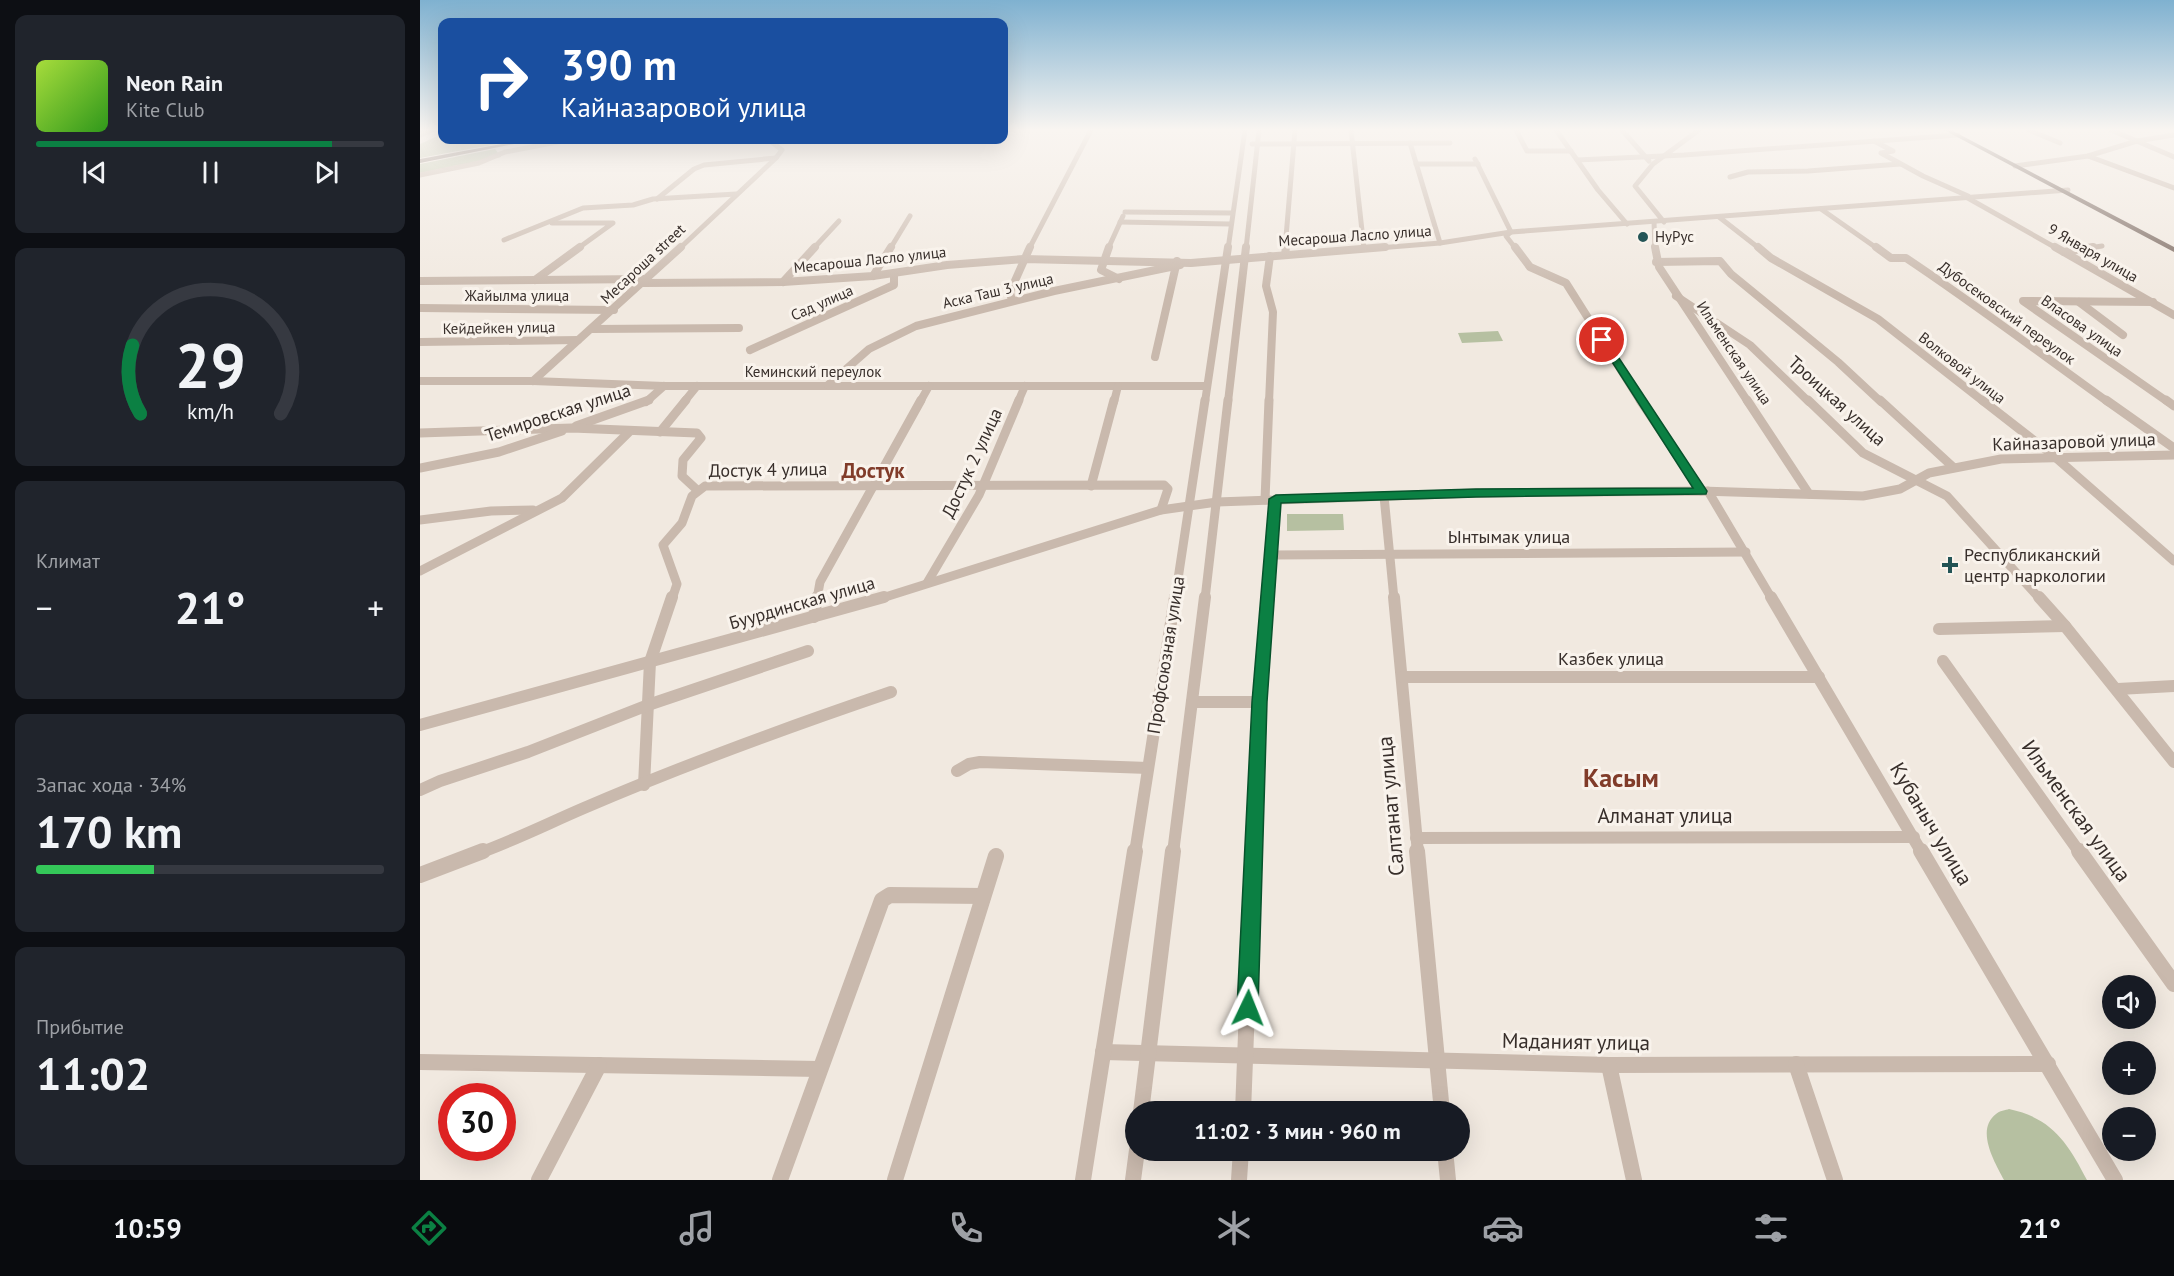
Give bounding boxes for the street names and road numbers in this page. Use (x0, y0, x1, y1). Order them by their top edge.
street label: 9 Января улица (2045, 219, 2142, 286)
street label: Месароша street (596, 220, 689, 308)
street label: Месароша Ласло улица (1278, 221, 1432, 250)
street label: Месароша Ласло улица (793, 242, 947, 277)
street label: Дубосековский переулок (1935, 257, 2080, 369)
street label: Аска Таш 3 улица (941, 269, 1055, 312)
street label: Сад улица (788, 280, 856, 325)
street label: Жайылма улица (464, 286, 569, 305)
street label: Власова улица (2038, 290, 2127, 361)
street label: Ильменская улица (1693, 297, 1776, 408)
street label: Кейдейкен улица (442, 317, 556, 338)
street label: Волковой улица (1915, 328, 2010, 407)
street label: Троицкая улица (1784, 351, 1891, 451)
street label: Кеминский переулок (745, 362, 882, 381)
street label: Темировская улица (482, 378, 633, 447)
street label: Достук 2 улица (936, 404, 1007, 521)
street label: Кайназаровой улица (1992, 427, 2156, 456)
street label: Достук 4 улица (709, 457, 827, 482)
street label: Ынтымак улица (1448, 525, 1570, 548)
street label: Буурдинская улица (726, 571, 877, 634)
street label: Профсоюзная улица (1142, 574, 1189, 736)
street label: Казбек улица (1558, 647, 1664, 670)
street label: Ильменская улица (2016, 734, 2137, 887)
street label: Салтанат улица (1371, 735, 1410, 877)
street label: Кубаныч улица (1884, 757, 1979, 890)
street label: Алманат улица (1597, 802, 1733, 829)
street label: Маданият улица (1502, 1027, 1650, 1056)

